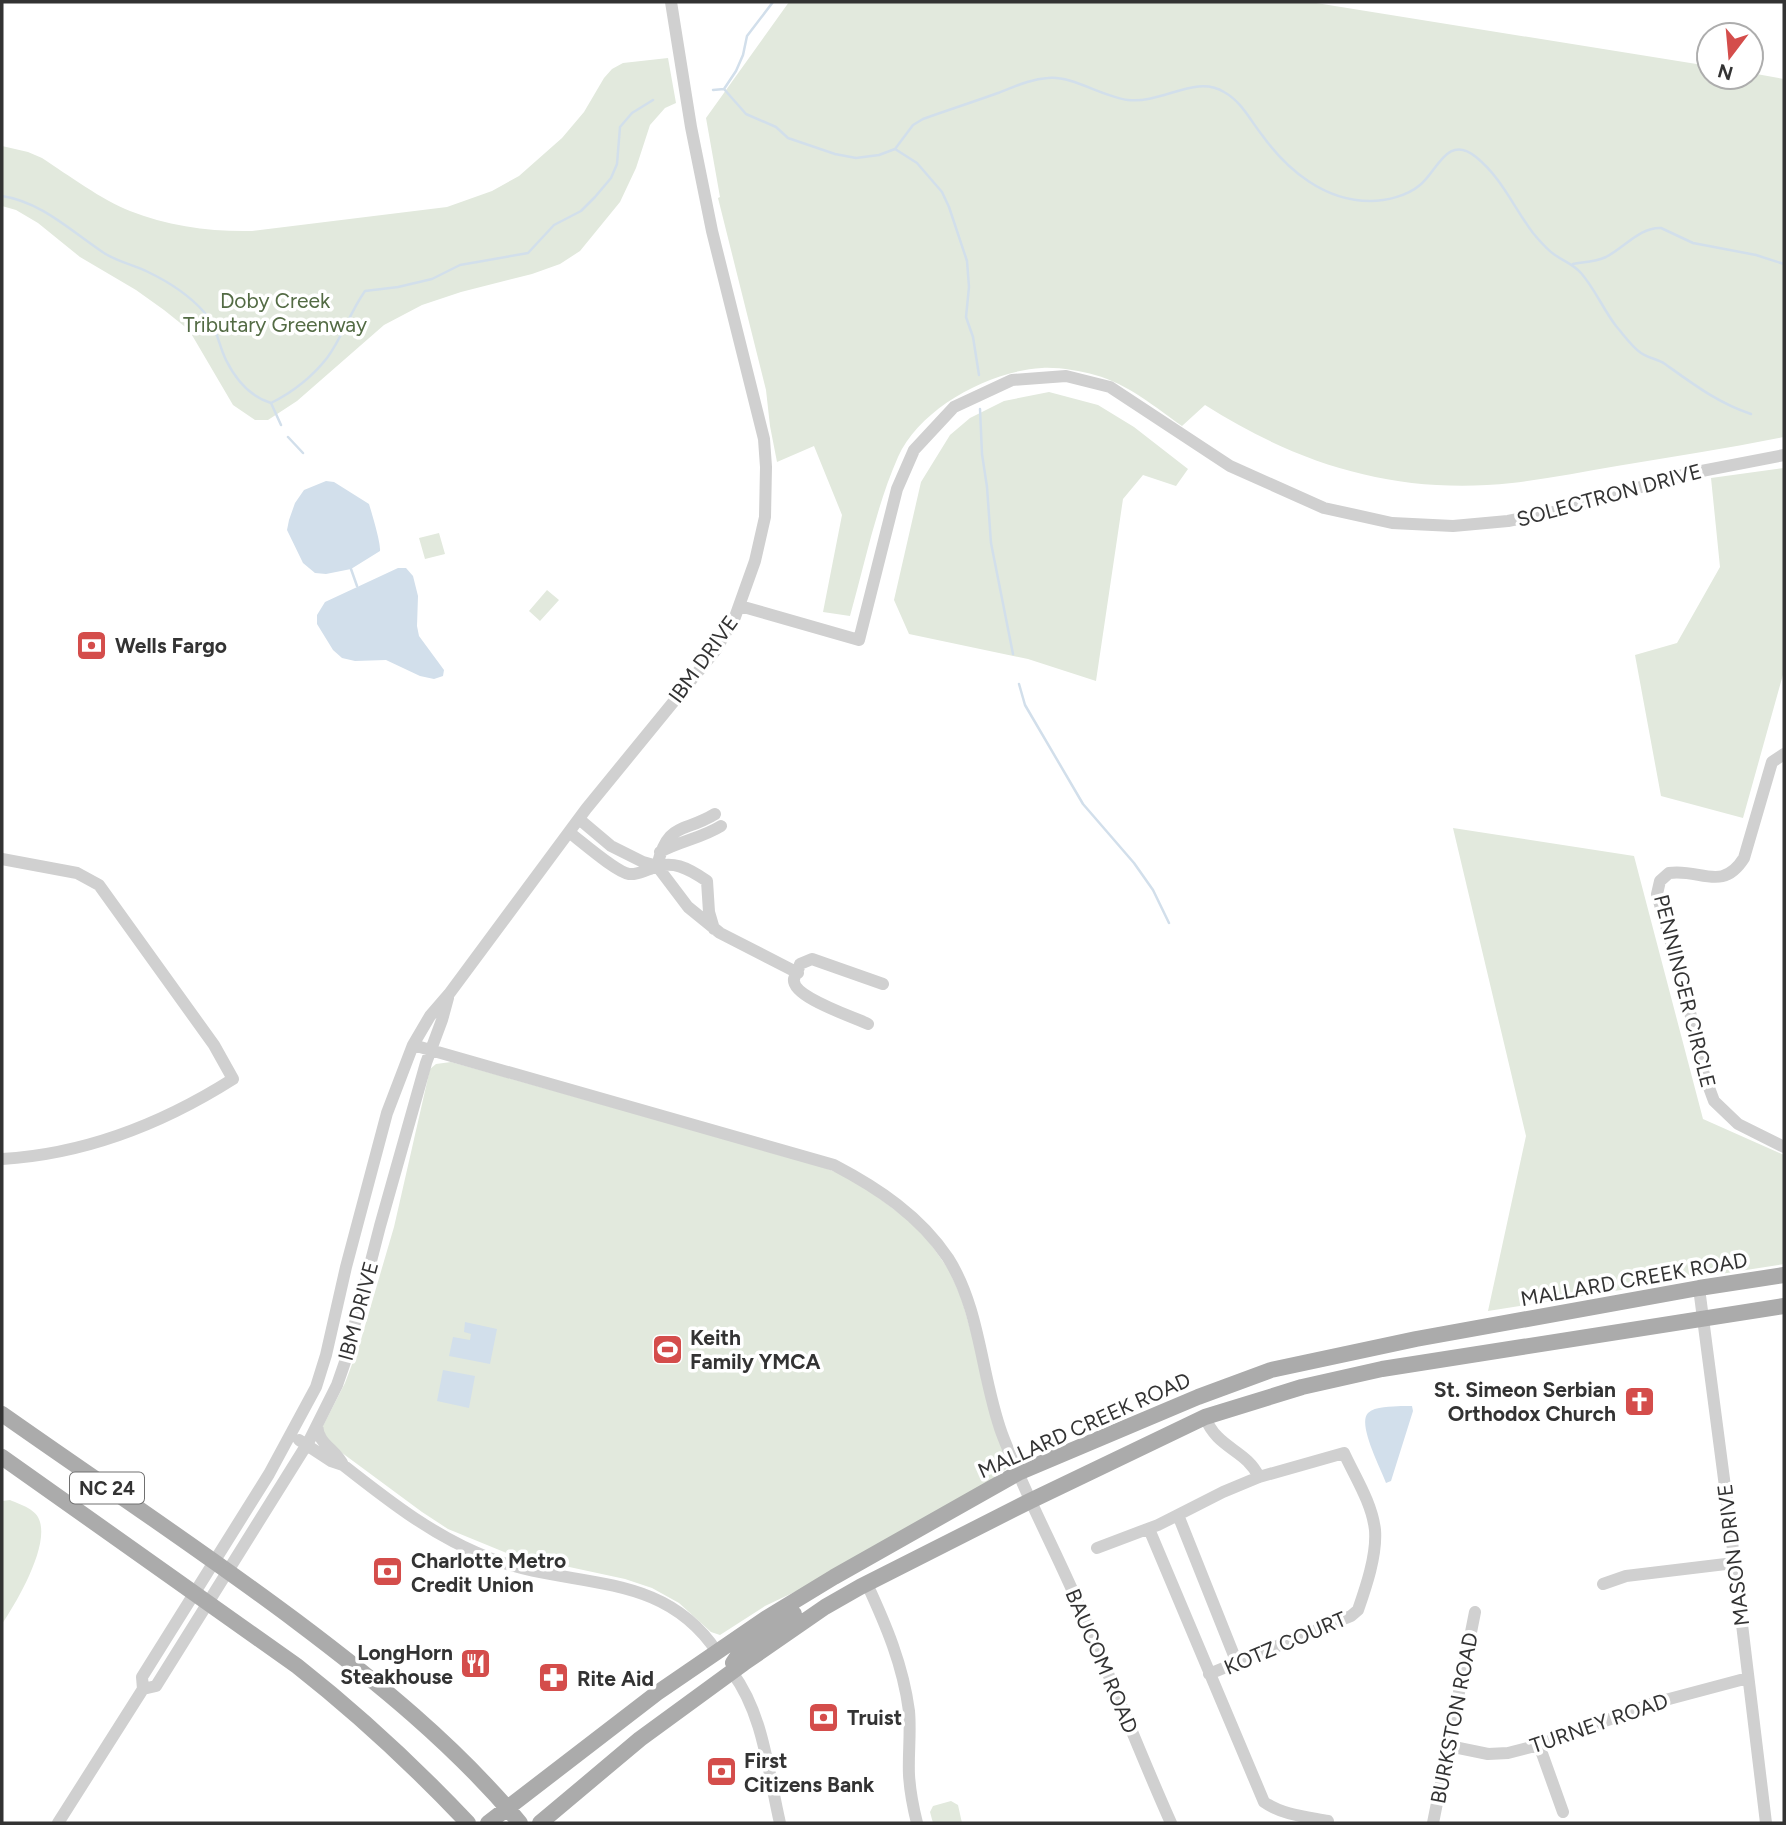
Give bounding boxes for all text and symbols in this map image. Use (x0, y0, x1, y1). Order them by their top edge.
north arrow (1695, 21, 1765, 91)
text: N (1715, 59, 1736, 85)
park label: Doby Creek Tributary Greenway (183, 288, 367, 337)
street label: SOLECTRON DRIVE (1514, 458, 1704, 532)
street label: IBM DRIVE (663, 610, 743, 708)
bank icon: Wells Fargo (75, 628, 109, 662)
place label: Wells Fargo (115, 633, 227, 658)
street label: PENNINGER CIRCLE (1649, 892, 1721, 1090)
street label: MALLARD CREEK ROAD (1519, 1247, 1749, 1311)
street label: IBM DRIVE (333, 1259, 383, 1363)
place label: Keith Family YMCA (690, 1325, 821, 1374)
sports icon: Keith Family YMCA (650, 1332, 684, 1366)
street label: MALLARD CREEK ROAD (974, 1367, 1194, 1483)
place label: St. Simeon Serbian Orthodox Church (1434, 1377, 1616, 1426)
church icon: St. Simeon Serbian Orthodox Church (1622, 1384, 1656, 1418)
road number: NC 24 (70, 1472, 144, 1504)
street label: MASON DRIVE (1712, 1483, 1754, 1627)
place label: Charlotte Metro Credit Union (411, 1548, 566, 1597)
bank icon: Charlotte Metro Credit Union (371, 1555, 405, 1589)
street label: BAUCOM ROAD (1060, 1585, 1144, 1737)
street label: KOTZ COURT (1220, 1606, 1350, 1680)
street label: BURKSTON ROAD (1425, 1630, 1483, 1806)
place label: LongHorn Steakhouse (340, 1640, 453, 1689)
restaurant icon: LongHorn Steakhouse (459, 1647, 493, 1681)
pharmacy icon: Rite Aid (537, 1661, 571, 1695)
place label: Rite Aid (577, 1666, 654, 1691)
street label: TURNEY ROAD (1527, 1688, 1671, 1758)
bank icon: Truist (807, 1700, 841, 1734)
place label: Truist (847, 1705, 902, 1730)
place label: First Citizens Bank (744, 1748, 875, 1797)
bank icon: First Citizens Bank (704, 1755, 738, 1789)

